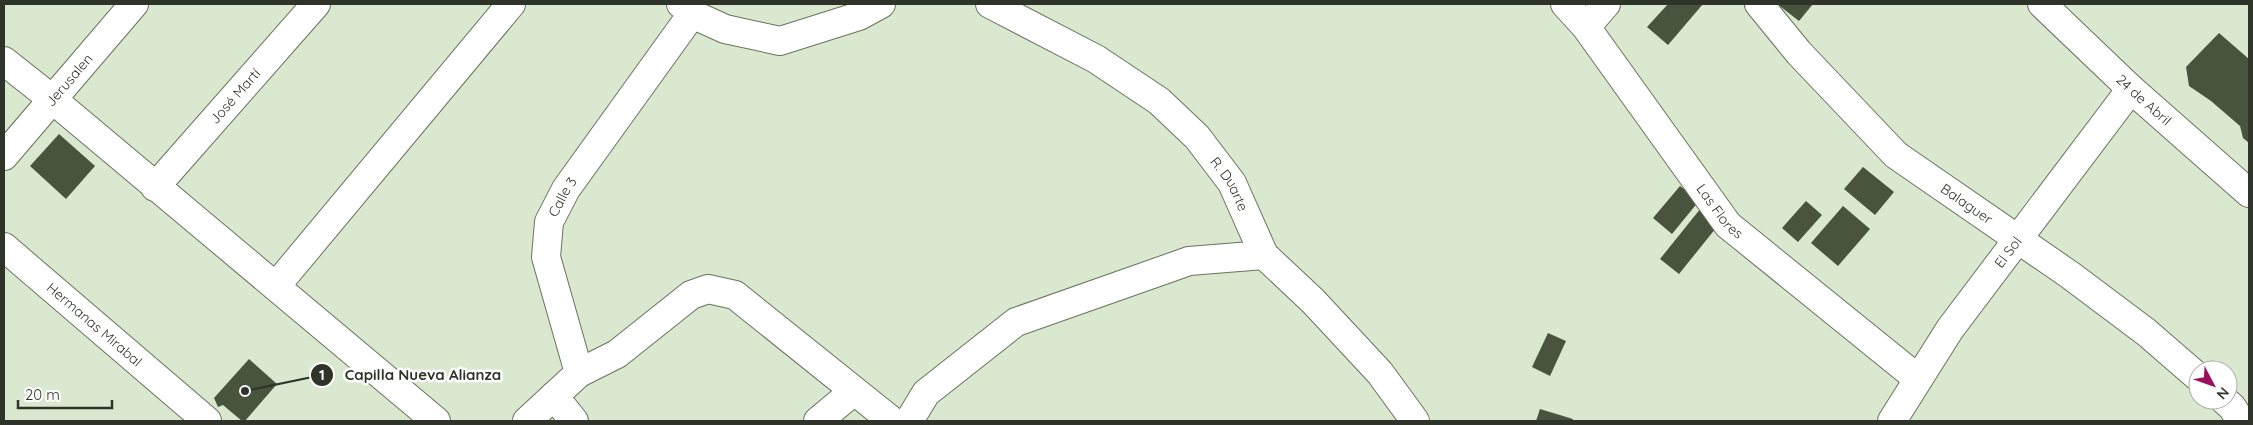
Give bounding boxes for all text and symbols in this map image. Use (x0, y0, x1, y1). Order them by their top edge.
street label: Jerusalen (41, 50, 96, 110)
street label: José Martí (206, 65, 264, 128)
street label: 24 de Abril (2112, 71, 2175, 129)
street label: R. Duarte (1206, 153, 1252, 214)
street label: Calle 3 (544, 173, 581, 220)
street label: Las Flores (1692, 180, 1747, 243)
street label: Balaguer (1937, 180, 1997, 228)
street label: El Sol (1990, 233, 2026, 271)
street label: Hermanas Mirabal (43, 279, 146, 370)
callout: Capilla Nueva Alianza (310, 360, 511, 390)
north arrow (2188, 360, 2238, 410)
text: 1 (319, 365, 325, 384)
text: Capilla Nueva Alianza (345, 365, 501, 384)
scale bar (18, 378, 111, 410)
text: N (2213, 384, 2233, 403)
text: 20 m (25, 385, 60, 404)

